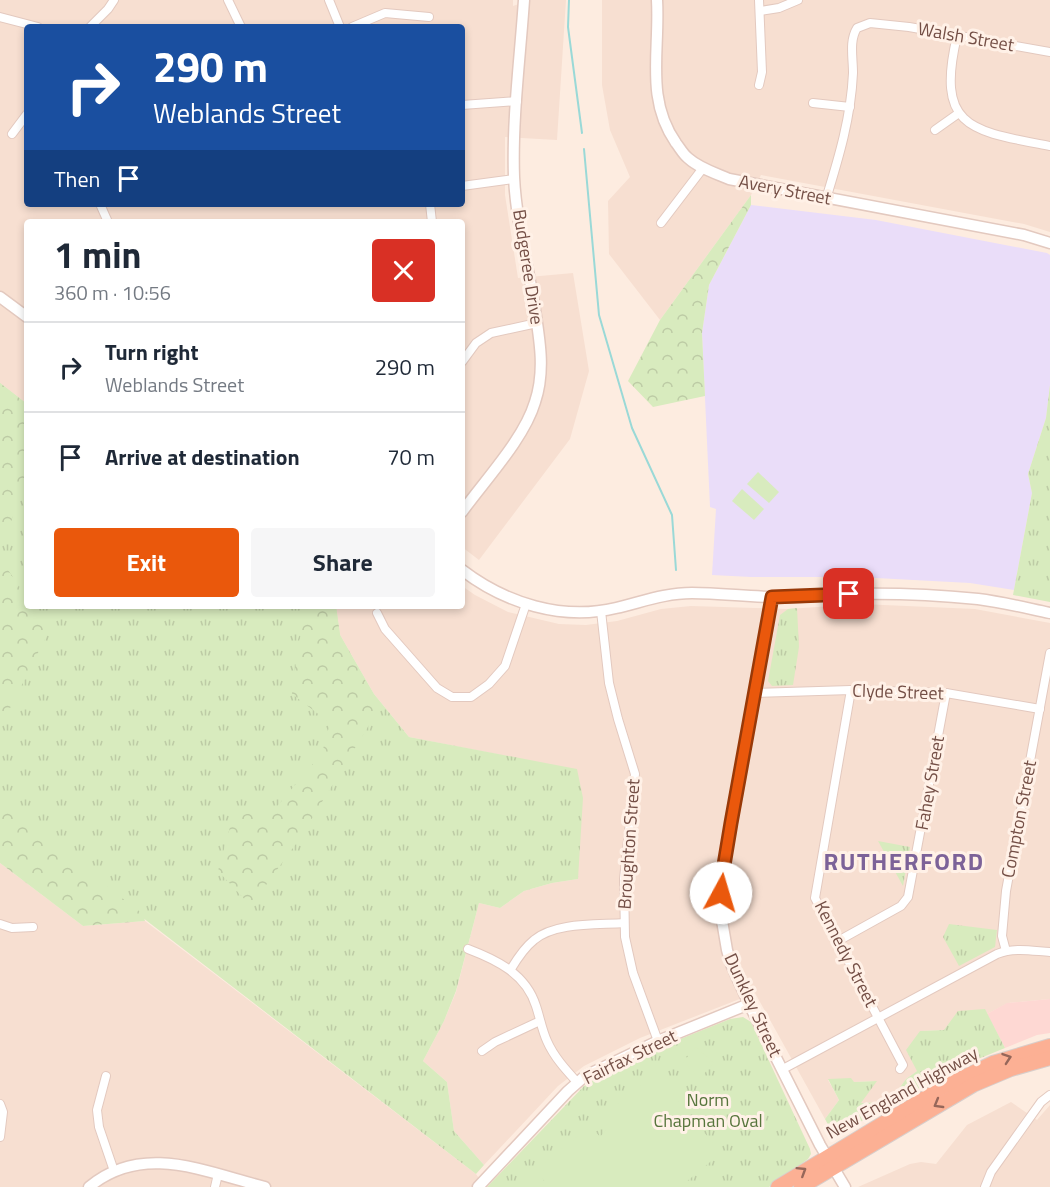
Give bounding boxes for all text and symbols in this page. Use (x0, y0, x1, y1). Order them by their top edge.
street label: Walsh Street (916, 15, 1017, 58)
text: 290 m (153, 34, 268, 98)
icon: right (54, 48, 132, 126)
text: Weblands Street (153, 92, 341, 133)
text: Then (54, 162, 100, 196)
icon: arrive (112, 162, 145, 195)
street label: Avery Street (737, 167, 834, 212)
street label: Budgeree Drive (506, 207, 551, 326)
text: 1 min (54, 227, 141, 282)
button: close (372, 239, 435, 302)
text: 360 m · 10:56 (54, 277, 171, 308)
text: Turn right (105, 335, 199, 369)
text: 290 m (375, 350, 435, 384)
icon: right (54, 351, 87, 384)
text: Weblands Street (105, 369, 244, 400)
text: Arrive at destination (105, 440, 300, 474)
text: 70 m (387, 440, 435, 474)
icon: arrive (54, 441, 87, 474)
button: Exit (54, 528, 239, 597)
button: Share (251, 528, 435, 597)
pin (823, 568, 874, 619)
icon: arrive (832, 577, 865, 610)
street label: Clyde Street (852, 676, 945, 707)
street label: Fahey Street (908, 733, 951, 832)
street label: Compton Street (994, 757, 1043, 880)
street label: Broughton Street (610, 777, 647, 910)
district label: RUTHERFORD (823, 843, 985, 879)
position arrow (689, 861, 753, 925)
street label: Kennedy Street (808, 896, 885, 1012)
street label: Dunkley Street (718, 949, 790, 1062)
street label: Fairfax Street (578, 1022, 682, 1091)
street label: New England Highway (821, 1039, 983, 1146)
one-way arrow (1002, 1053, 1012, 1065)
park label: Norm Chapman Oval (653, 1086, 763, 1134)
one-way arrow (934, 1097, 944, 1109)
one-way arrow (796, 1166, 806, 1178)

